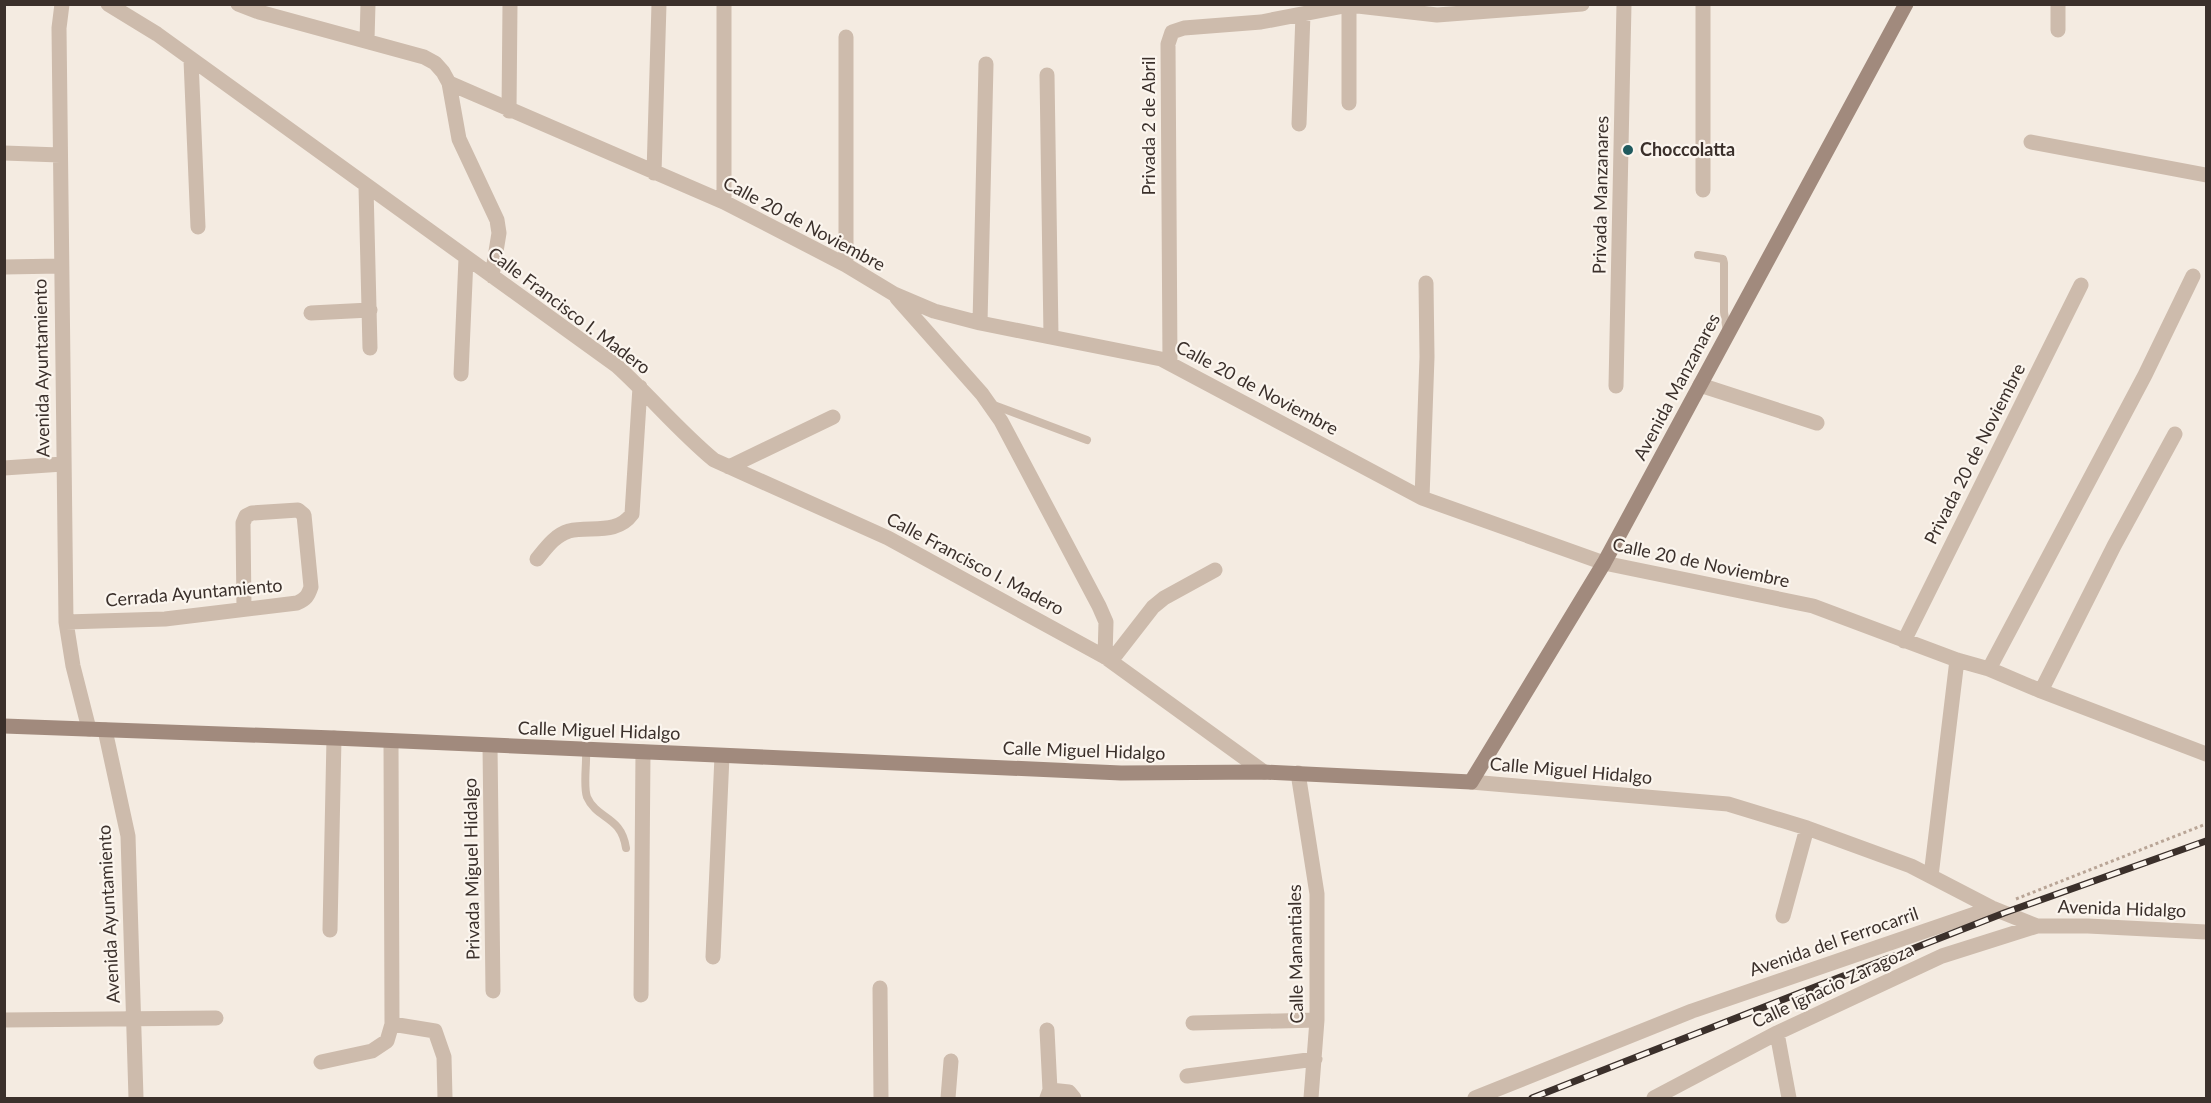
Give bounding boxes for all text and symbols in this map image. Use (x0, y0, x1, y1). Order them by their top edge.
street label: Privada 2 de Abril (1137, 56, 1159, 196)
street label: Privada Manzanares (1588, 116, 1612, 274)
place label: Choccolatta (1640, 138, 1735, 160)
marker: Choccolatta (1621, 143, 1635, 157)
street label: Calle 20 de Noviembre (720, 171, 889, 275)
street label: Calle Francisco I. Madero (484, 242, 655, 378)
street label: Avenida Ayuntamiento (28, 279, 54, 458)
street label: Avenida Manzanares (1628, 309, 1724, 464)
street label: Calle 20 de Noviembre (1173, 335, 1342, 439)
street label: Privada 20 de Noviembre (1919, 359, 2029, 548)
street label: Calle Francisco I. Madero (883, 507, 1068, 619)
street label: Calle 20 de Noviembre (1611, 533, 1792, 592)
street label: Cerrada Ayuntamiento (105, 573, 283, 611)
street label: Calle Miguel Hidalgo (517, 716, 681, 744)
street label: Calle Miguel Hidalgo (1002, 736, 1166, 764)
street label: Calle Miguel Hidalgo (1489, 752, 1653, 788)
street label: Privada Miguel Hidalgo (458, 778, 484, 960)
street label: Avenida Ayuntamiento (92, 824, 124, 1004)
street label: Calle Manantiales (1283, 884, 1307, 1024)
street label: Avenida Hidalgo (2057, 895, 2187, 921)
street label: Avenida del Ferrocarril (1746, 902, 1921, 980)
street label: Calle Ignacio Zaragoza (1748, 938, 1917, 1032)

